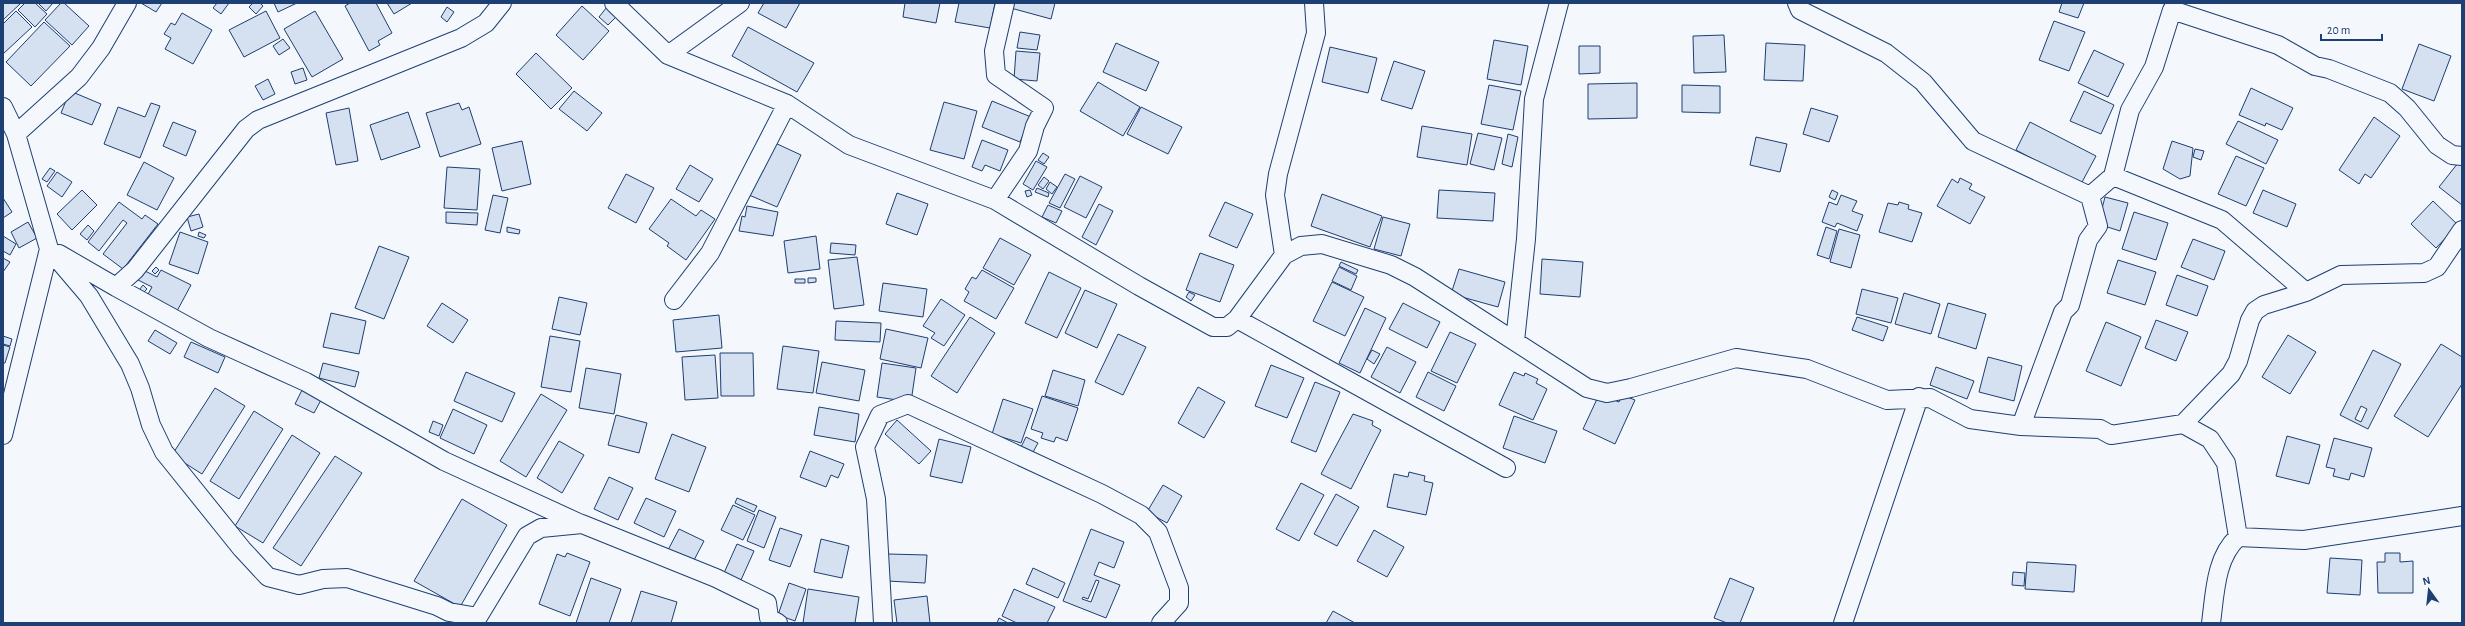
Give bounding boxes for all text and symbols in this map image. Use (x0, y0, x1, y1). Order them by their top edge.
scale bar (2321, 16, 2382, 42)
text: 20 m (2327, 24, 2350, 36)
north arrow (2409, 570, 2449, 610)
text: N (2421, 575, 2432, 587)

